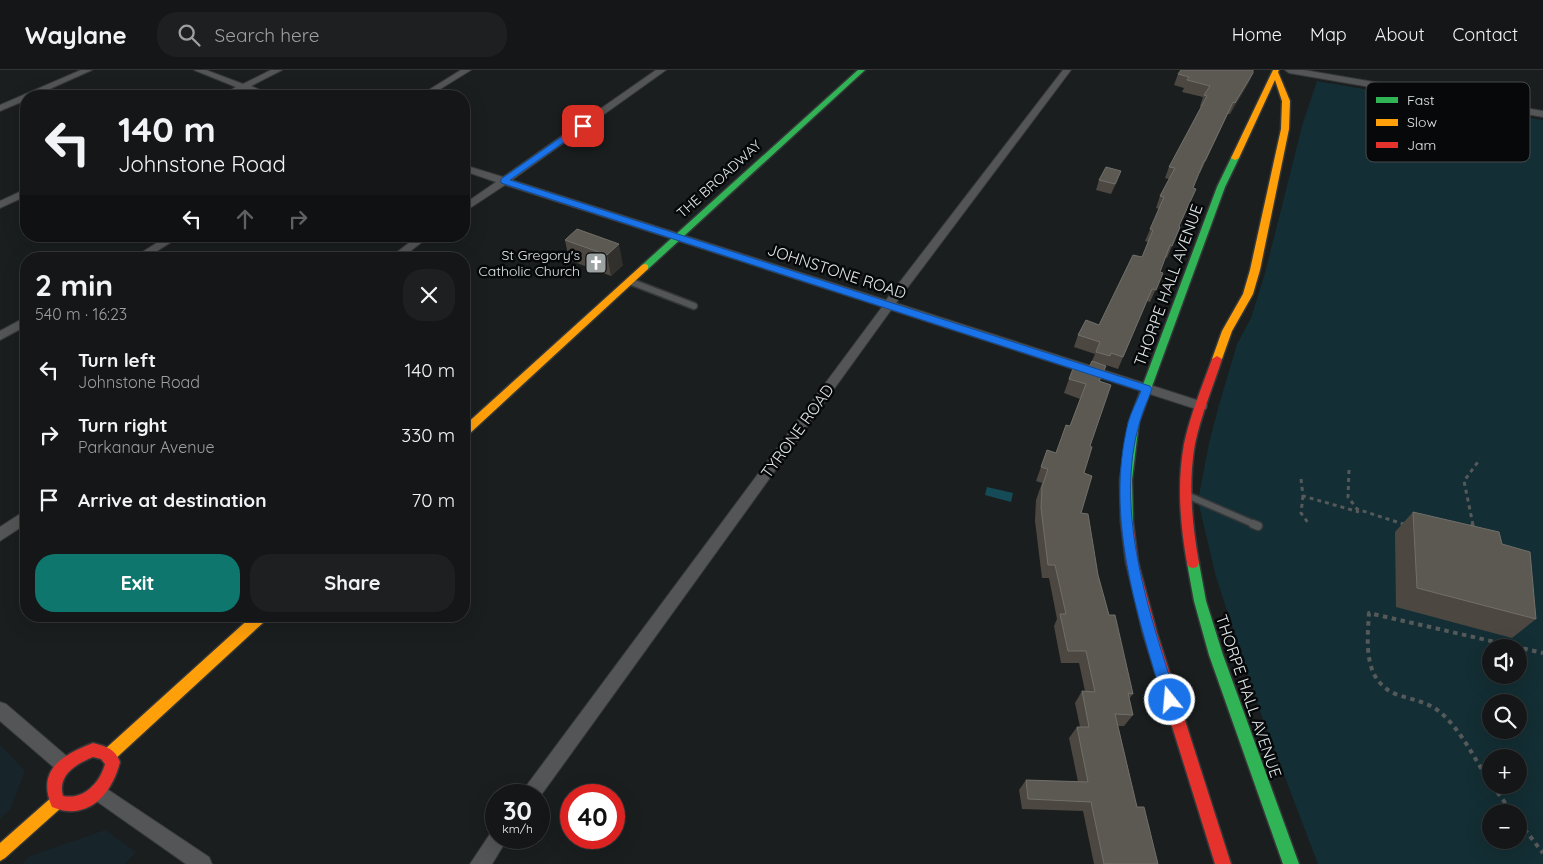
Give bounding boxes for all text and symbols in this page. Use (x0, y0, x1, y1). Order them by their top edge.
search box (157, 12, 507, 57)
text: Waylane (25, 20, 127, 50)
icon: search (175, 21, 203, 49)
text: Search here (215, 23, 319, 47)
text: Home (1232, 23, 1282, 46)
text: Map (1310, 23, 1347, 46)
text: About (1375, 23, 1425, 46)
text: Contact (1453, 23, 1518, 46)
legend (1366, 82, 1530, 162)
text: Fast (1407, 91, 1435, 109)
pin (562, 105, 604, 147)
text: 140 m (118, 107, 216, 151)
icon: left (35, 110, 100, 175)
icon: arrive (569, 112, 597, 140)
text: Slow (1407, 113, 1437, 131)
street label: THE BROADWAY (673, 136, 765, 222)
text: Jam (1407, 136, 1436, 154)
text: Johnstone Road (118, 150, 286, 178)
street label: THORPE HALL AVENUE (1129, 201, 1207, 369)
icon: left (178, 205, 206, 233)
icon: ahead (231, 205, 259, 233)
icon: right (284, 205, 312, 233)
street label: JOHNSTONE ROAD (765, 239, 909, 303)
place label: St Gregory's Catholic Church (479, 246, 580, 280)
church icon: St Gregory's Catholic Church (584, 251, 608, 275)
text: 2 min (35, 266, 113, 304)
button: close (403, 269, 455, 321)
text: 540 m · 16:23 (35, 304, 127, 324)
text: Turn left (78, 348, 156, 372)
icon: left (35, 356, 63, 384)
text: 140 m (404, 358, 455, 382)
text: Johnstone Road (78, 372, 200, 392)
street label: TYRONE ROAD (756, 380, 838, 482)
text: Turn right (78, 413, 167, 437)
icon: right (35, 421, 63, 449)
text: 330 m (401, 423, 455, 447)
text: Parkanaur Avenue (78, 437, 215, 457)
icon: arrive (35, 486, 63, 514)
text: Arrive at destination (78, 488, 267, 512)
text: 70 m (411, 488, 455, 512)
button: Exit (35, 554, 240, 612)
button: Share (250, 554, 455, 612)
street label: THORPE HALL AVENUE (1212, 612, 1286, 780)
map controls (1482, 639, 1527, 849)
button: sound (1482, 639, 1527, 684)
position arrow (1143, 673, 1195, 725)
button: search (1482, 694, 1527, 739)
button: + (1482, 749, 1527, 794)
speed limit sign: 40 (560, 784, 625, 849)
text: 30 (503, 795, 532, 826)
button: − (1482, 804, 1527, 849)
text: km/h (502, 821, 533, 836)

